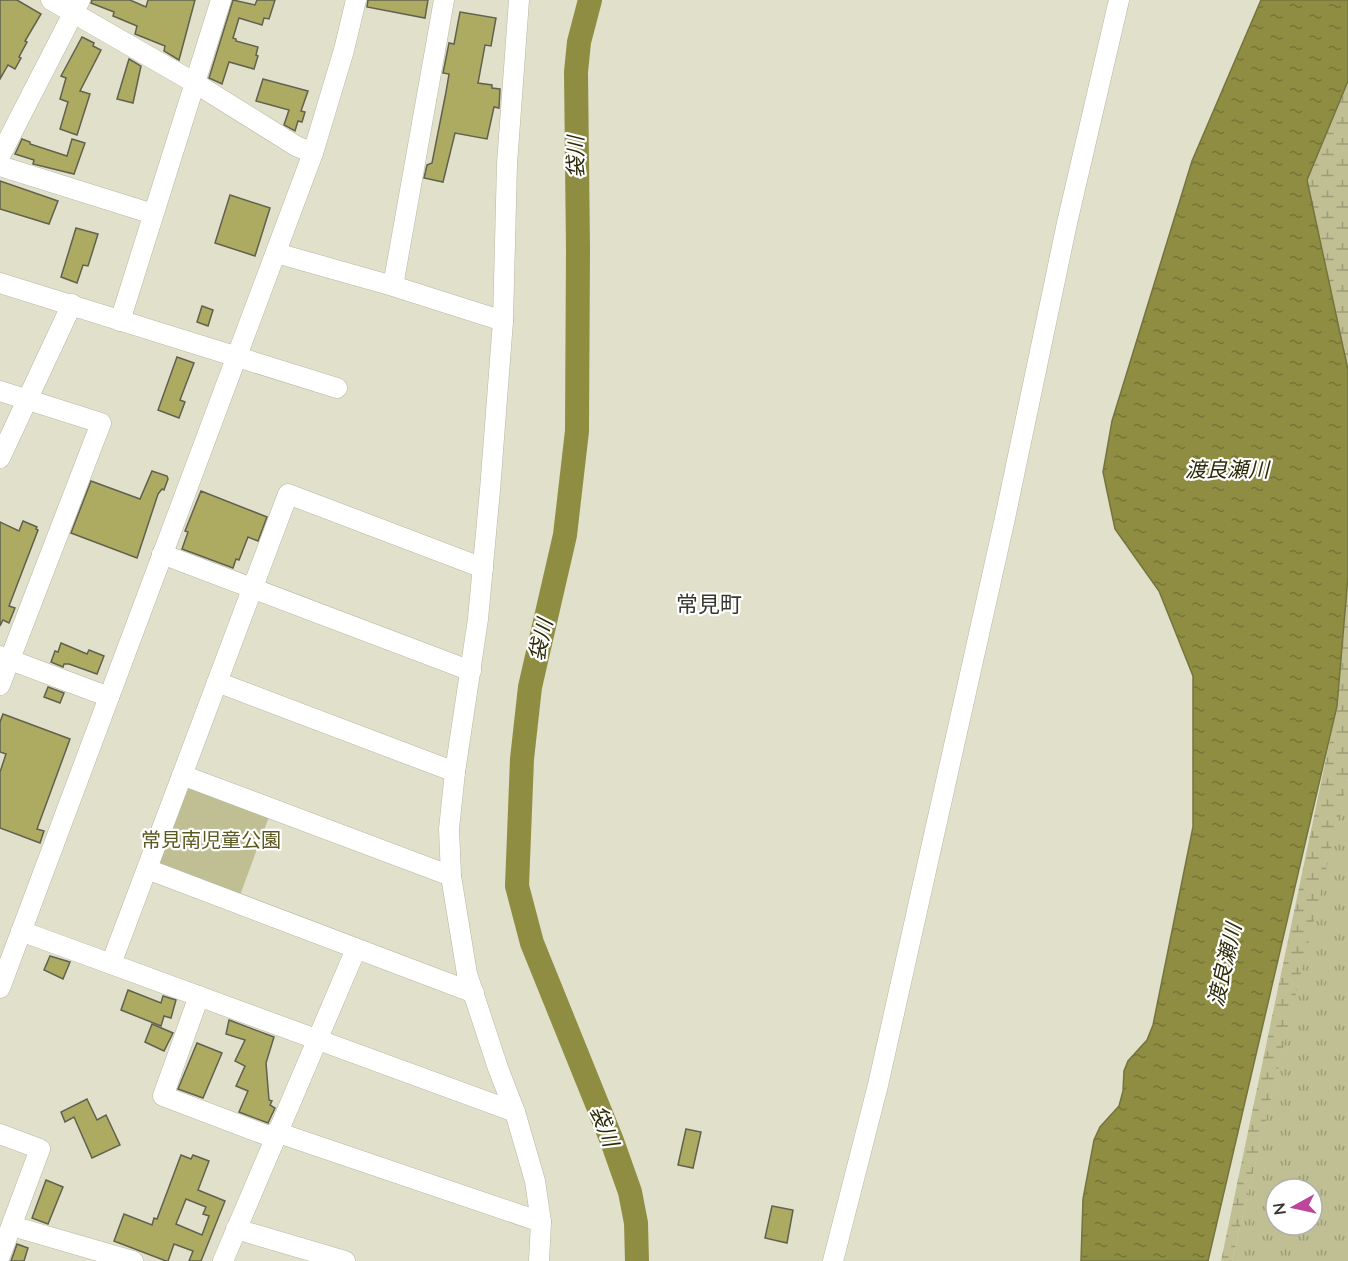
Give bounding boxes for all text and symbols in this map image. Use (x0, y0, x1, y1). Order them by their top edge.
water label: 袋川 (562, 134, 587, 178)
water label: 渡良瀬川 (1185, 456, 1271, 481)
district label: 常見町 (676, 590, 742, 617)
water label: 袋川 (523, 614, 557, 663)
park label: 常見南児童公園 (141, 827, 281, 851)
water label: 渡良瀬川 (1202, 919, 1246, 1008)
water label: 袋川 (586, 1101, 625, 1151)
north arrow (1264, 1177, 1324, 1237)
text: N (1268, 1202, 1289, 1217)

